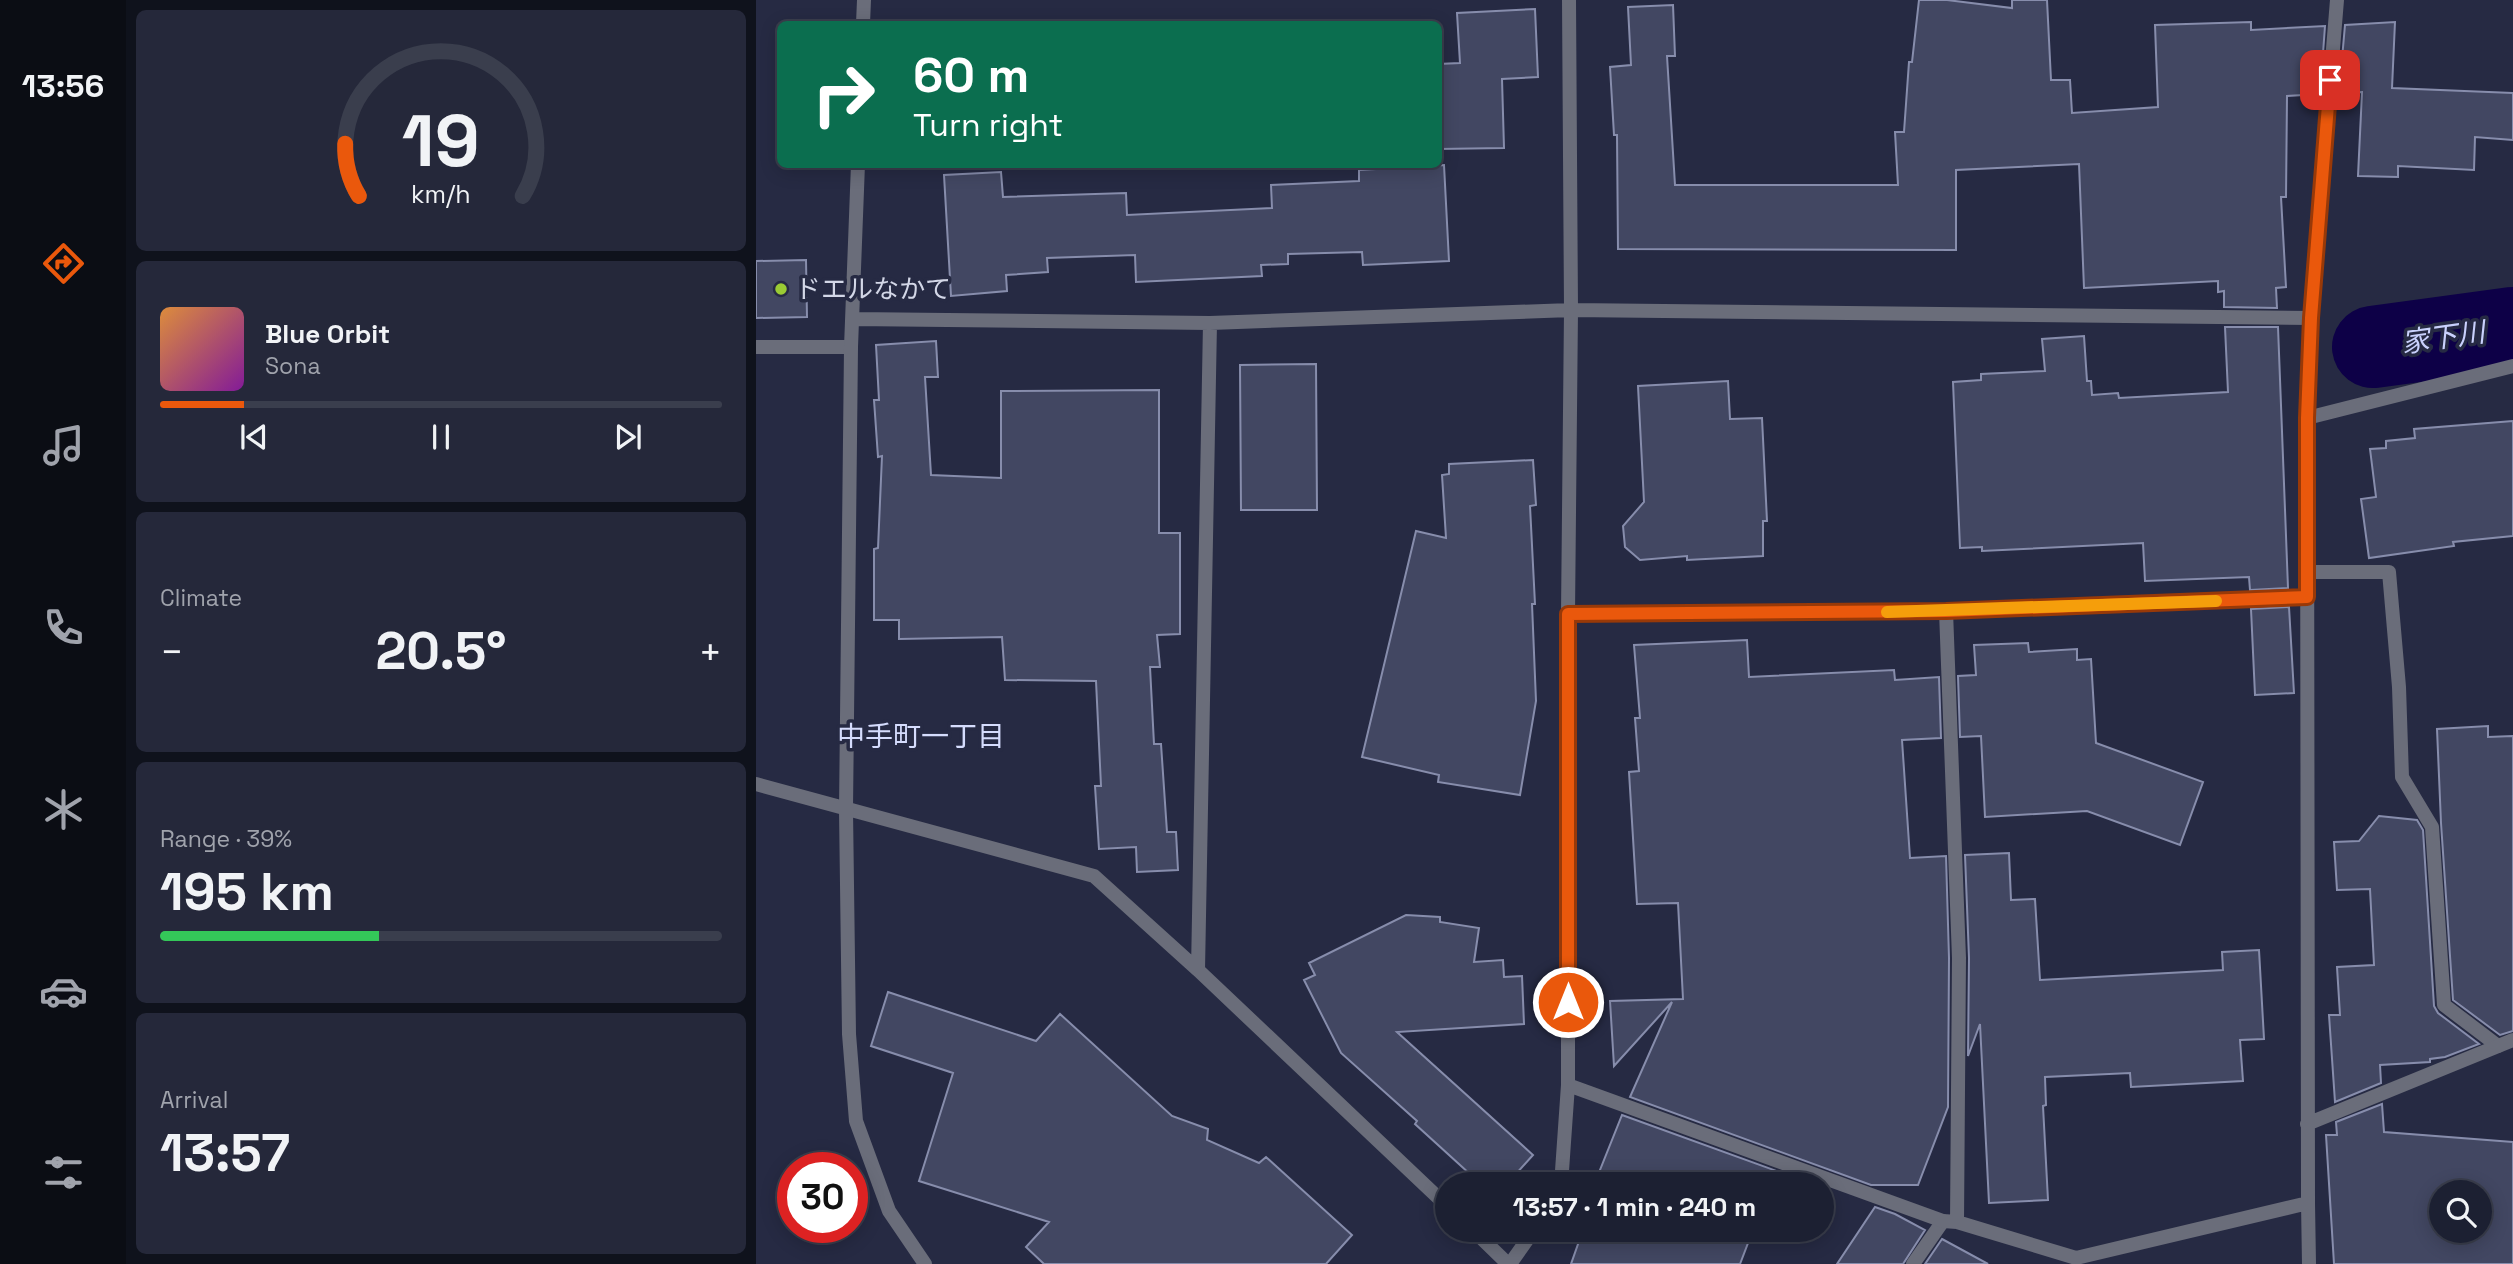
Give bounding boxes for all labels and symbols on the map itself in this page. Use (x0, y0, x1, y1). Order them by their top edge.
pin (2300, 50, 2360, 110)
place label: ドエルなかて (795, 272, 951, 306)
marker: ドエルなかて (773, 281, 789, 297)
water label: 家下川 (2399, 313, 2490, 361)
district label: 中手町一丁目 (837, 718, 1005, 754)
position arrow (1531, 965, 1605, 1039)
speed limit sign: 30 (777, 1152, 868, 1243)

